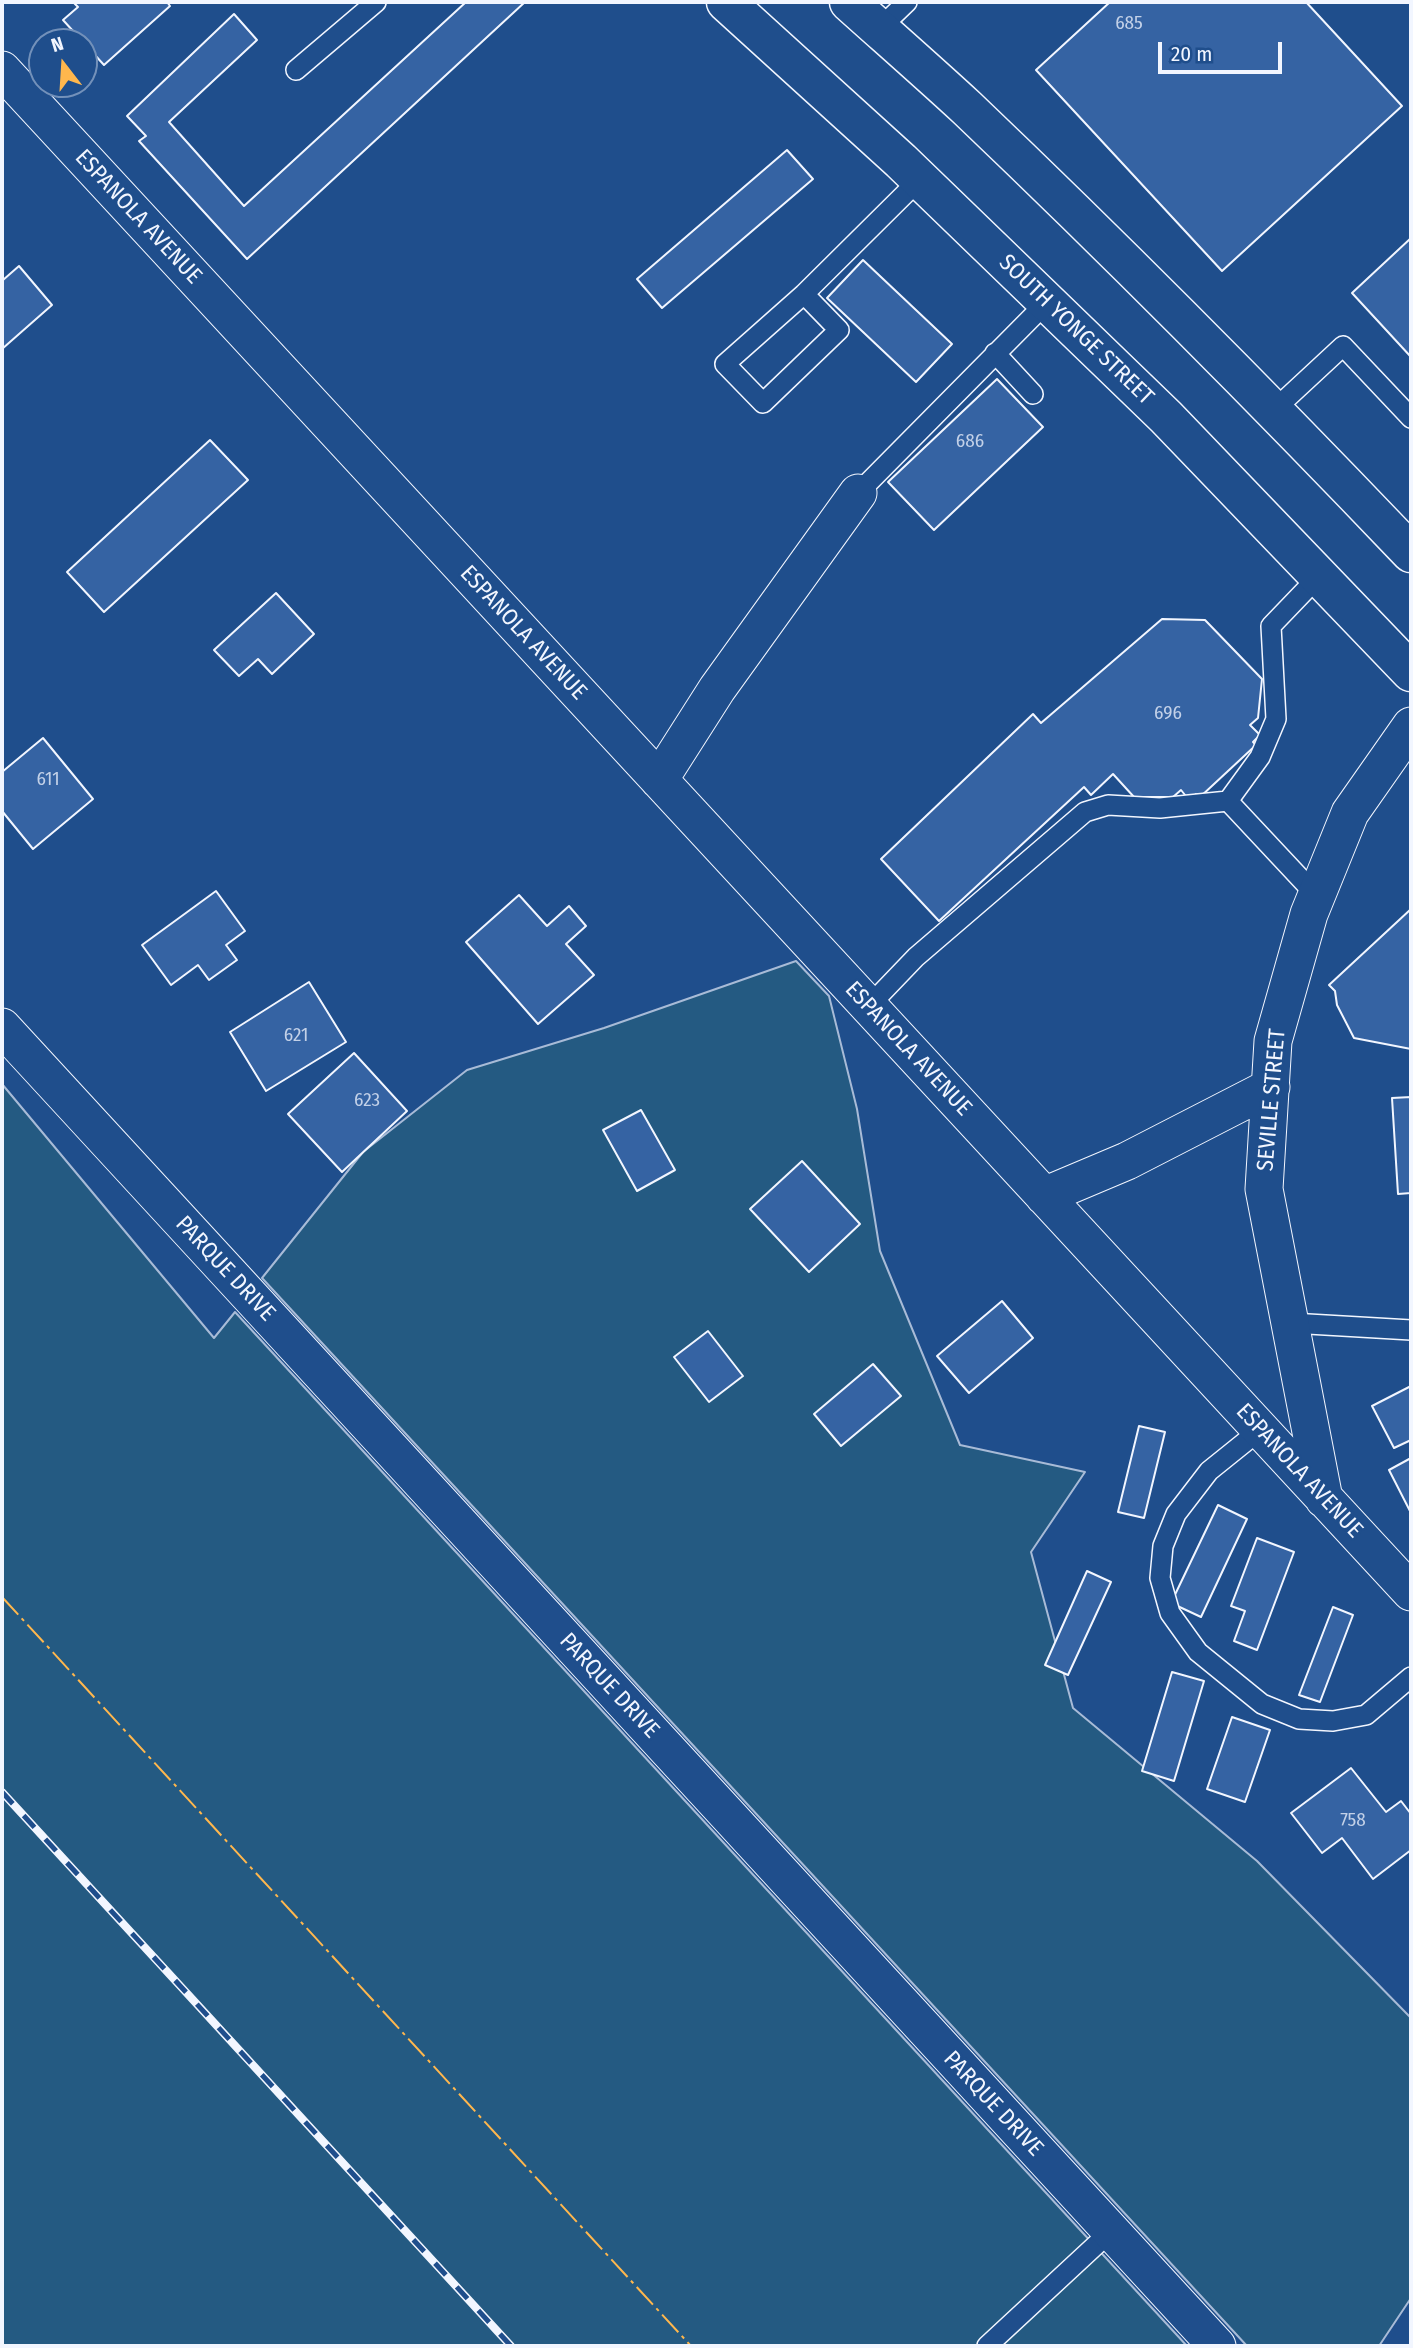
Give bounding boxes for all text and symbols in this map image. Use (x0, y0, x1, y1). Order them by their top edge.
house number: 685 (1115, 13, 1143, 35)
north arrow (28, 28, 98, 98)
scale bar (1161, 28, 1285, 72)
text: N (48, 32, 66, 57)
text: 20 m (1171, 41, 1212, 67)
street label: ESPANOLA AVENUE (69, 144, 207, 290)
street label: SOUTH YONGE STREET (993, 249, 1159, 411)
house number: 686 (956, 431, 984, 453)
street label: ESPANOLA AVENUE (454, 560, 592, 706)
house number: 696 (1154, 703, 1182, 725)
house number: 611 (36, 769, 60, 791)
street label: ESPANOLA AVENUE (839, 976, 977, 1122)
house number: 621 (284, 1025, 308, 1047)
street label: SEVILLE STREET (1252, 1028, 1292, 1172)
house number: 623 (354, 1090, 380, 1112)
street label: PARQUE DRIVE (169, 1211, 281, 1327)
street label: ESPANOLA AVENUE (1230, 1398, 1368, 1544)
street label: PARQUE DRIVE (553, 1628, 665, 1744)
house number: 758 (1340, 1810, 1366, 1832)
street label: PARQUE DRIVE (937, 2046, 1049, 2162)

